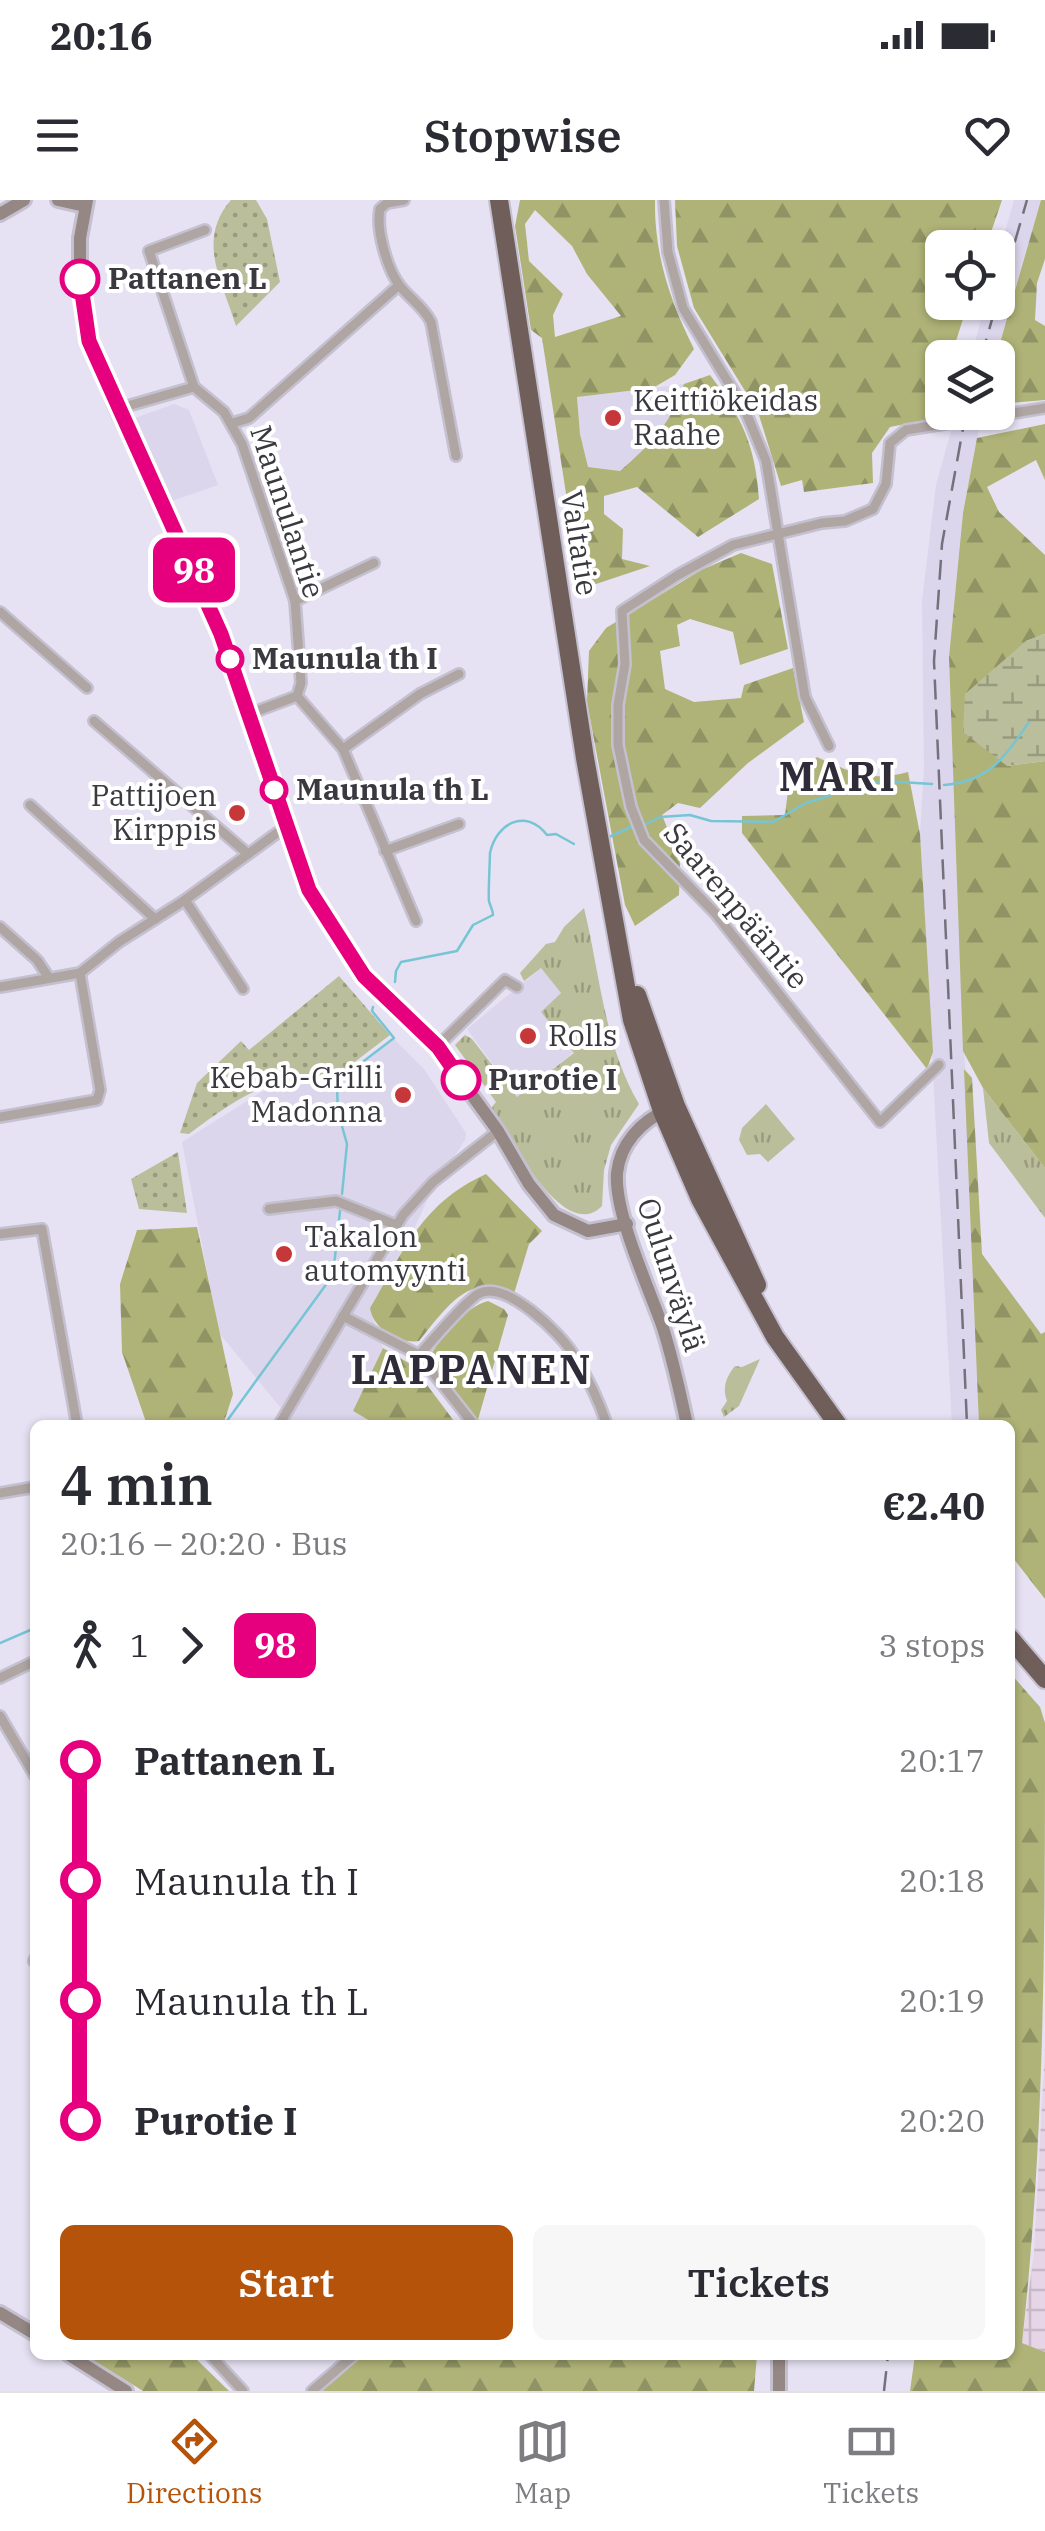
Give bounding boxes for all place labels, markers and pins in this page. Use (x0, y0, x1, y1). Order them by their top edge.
place label: Pattanen L (108, 258, 267, 297)
marker: Pattanen L (61, 260, 99, 298)
place label: Keittiökeidas Raahe (633, 380, 818, 453)
marker: Keittiökeidas Raahe (602, 407, 624, 429)
place label: Maunula th I (252, 638, 438, 677)
marker: Maunula th I (217, 646, 243, 672)
place label: Maunula th L (296, 769, 489, 808)
place label: Pattijoen Kirppis (91, 775, 217, 848)
marker: Maunula th L (261, 777, 287, 803)
marker: Pattijoen Kirppis (226, 802, 248, 824)
place label: Rolls (548, 1015, 617, 1054)
marker: Rolls (517, 1025, 539, 1047)
place label: Kebab-Grilli Madonna (209, 1057, 383, 1130)
place label: Purotie I (488, 1059, 617, 1098)
marker: Purotie I (442, 1061, 480, 1099)
marker: Kebab-Grilli Madonna (392, 1084, 414, 1106)
place label: Takalon automyynti (304, 1216, 467, 1289)
marker: Takalon automyynti (273, 1243, 295, 1265)

